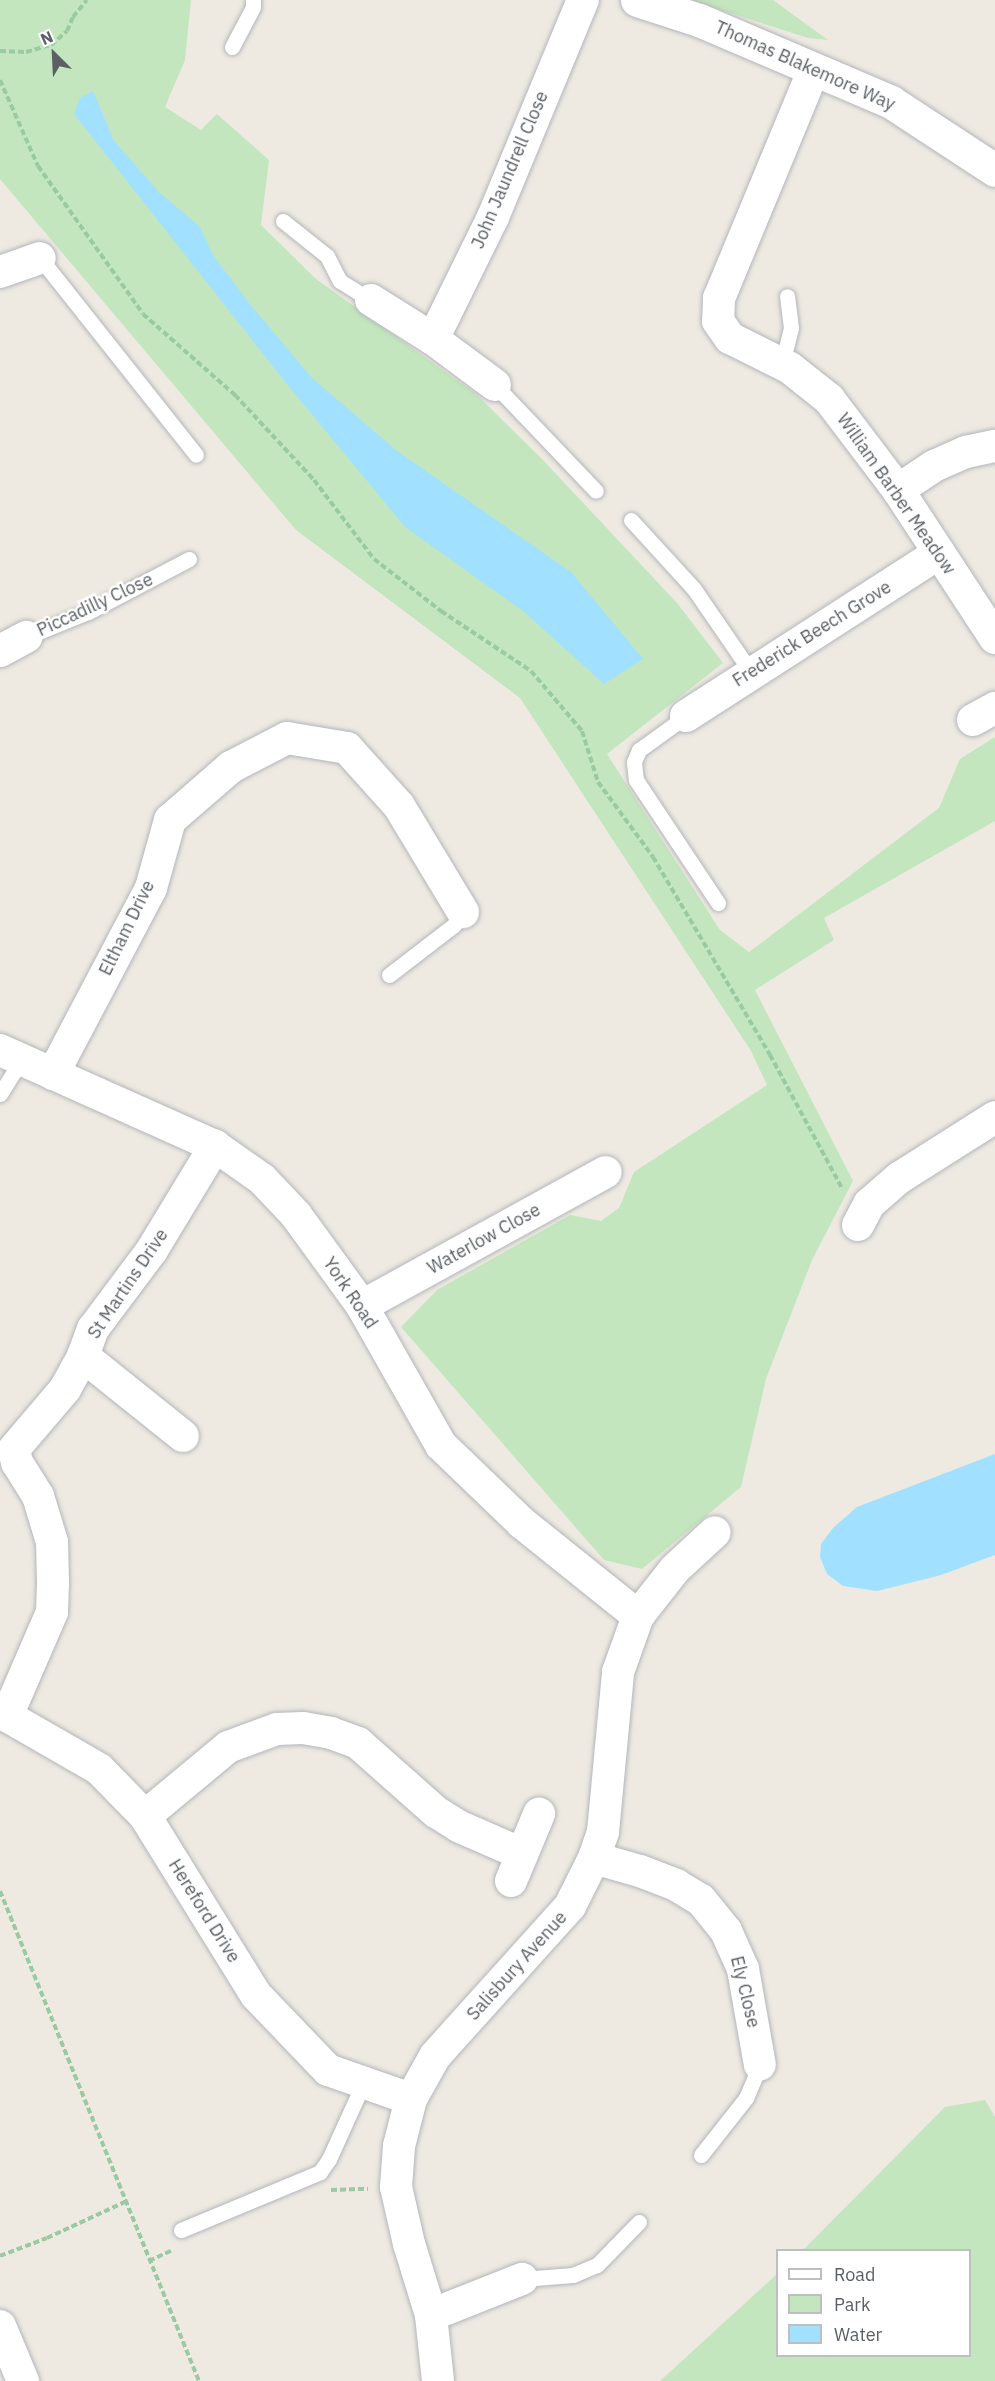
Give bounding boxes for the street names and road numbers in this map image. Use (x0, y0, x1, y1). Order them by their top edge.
street label: Thomas Blakemore Way (712, 16, 898, 116)
street label: John Jaundrell Close (467, 88, 553, 252)
street label: William Barber Meadow (832, 409, 960, 579)
street label: Piccadilly Close (34, 569, 156, 641)
street label: Frederick Beech Grove (729, 576, 895, 692)
street label: Eltham Drive (95, 877, 159, 979)
street label: Waterlow Close (424, 1199, 544, 1279)
street label: St Martins Drive (83, 1225, 173, 1343)
street label: York Road (318, 1253, 382, 1333)
street label: Hereford Drive (164, 1855, 244, 1967)
street label: Salisbury Avenue (462, 1907, 572, 2025)
street label: Ely Close (726, 1954, 764, 2030)

